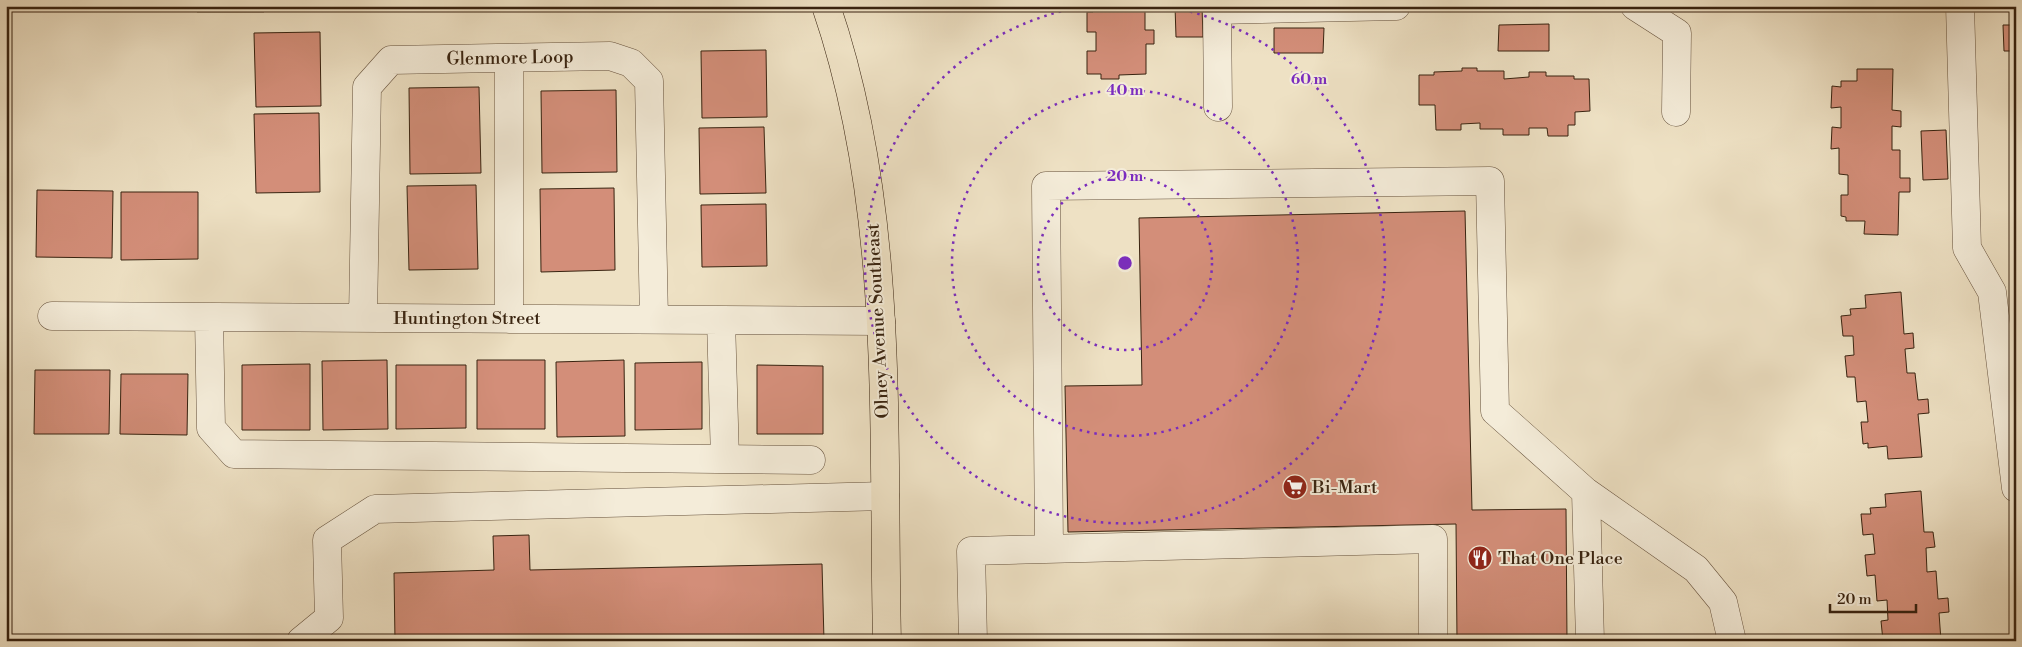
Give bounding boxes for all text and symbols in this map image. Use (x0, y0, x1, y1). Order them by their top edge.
street label: Glenmore Loop (446, 45, 574, 71)
text: 60 m (1291, 70, 1328, 89)
text: 40 m (1106, 81, 1144, 100)
text: 20 m (1107, 167, 1144, 186)
street label: Olney Avenue Southeast (861, 222, 895, 419)
centre of rings (1116, 254, 1134, 272)
street label: Huntington Street (393, 307, 541, 330)
supermarket icon: Bi-Mart (1282, 474, 1308, 500)
place label: Bi-Mart (1311, 476, 1378, 499)
restaurant icon: That One Place (1467, 545, 1493, 571)
place label: That One Place (1498, 547, 1623, 570)
scale bar (1830, 582, 1916, 614)
text: 20 m (1837, 590, 1872, 609)

